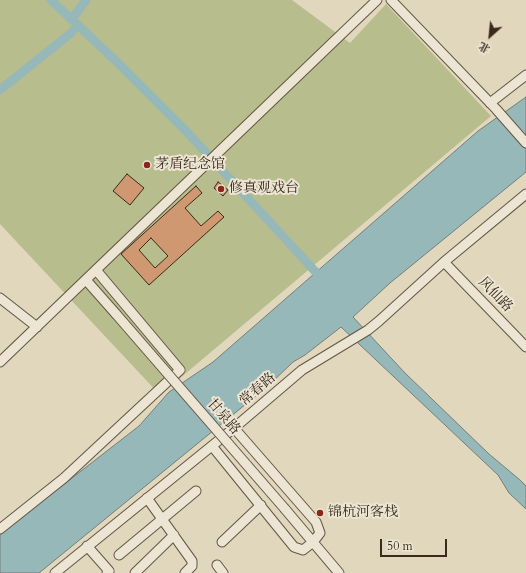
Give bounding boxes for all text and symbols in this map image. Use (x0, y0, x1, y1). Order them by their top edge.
north arrow (470, 16, 510, 56)
text: 北 (476, 38, 493, 56)
place label: 茅盾纪念馆 (155, 157, 225, 173)
marker: 茅盾纪念馆 (142, 160, 152, 170)
place label: 修真观戏台 (229, 181, 299, 197)
marker: 修真观戏台 (216, 184, 226, 194)
street label: 风仙路 (474, 274, 516, 316)
street label: 常春路 (237, 370, 279, 410)
street label: 甘泉路 (203, 396, 243, 438)
place label: 锦杭河客栈 (328, 505, 398, 521)
marker: 锦杭河客栈 (315, 508, 325, 518)
scale bar (382, 531, 449, 557)
text: 50 m (387, 538, 413, 554)

